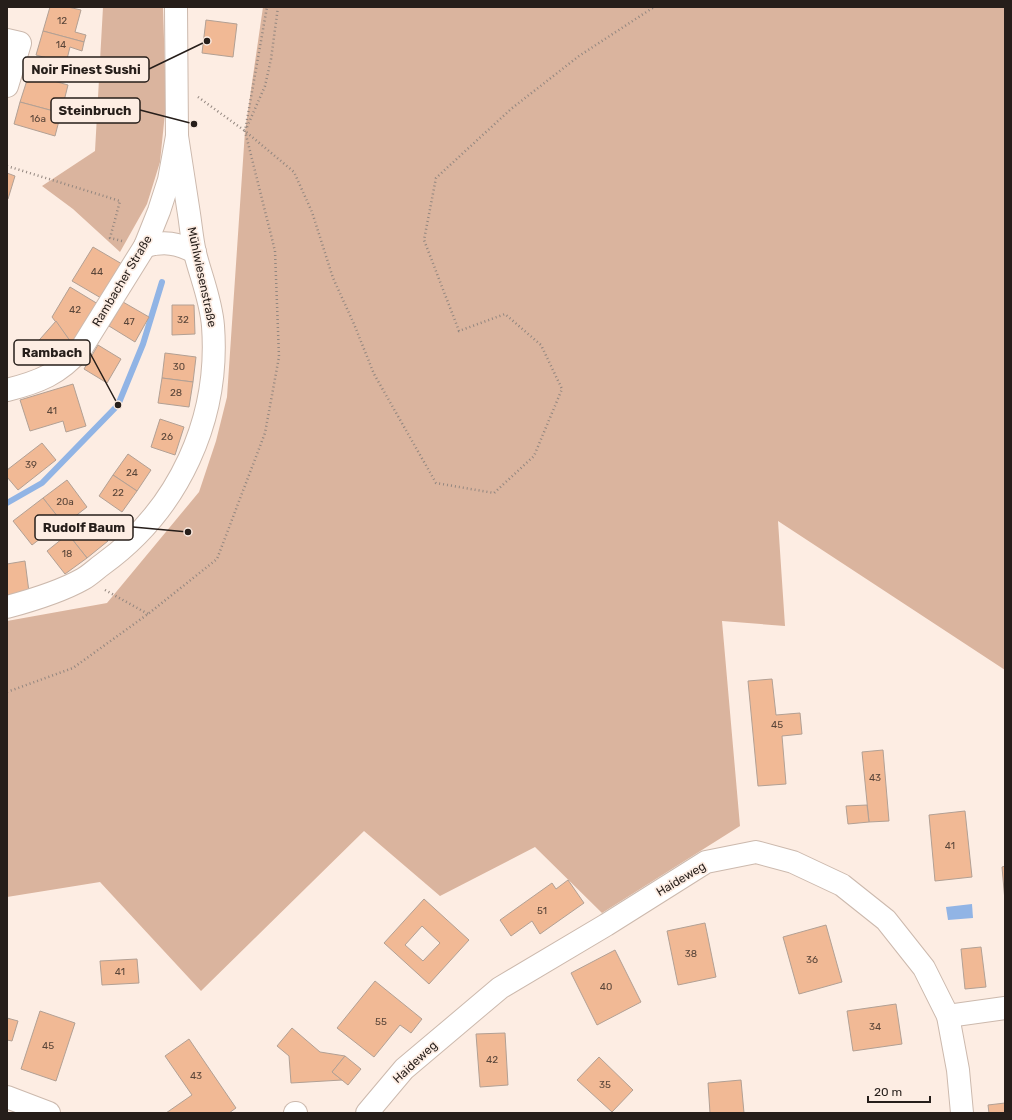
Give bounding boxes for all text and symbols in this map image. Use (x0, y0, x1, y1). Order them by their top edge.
house number: 12 (57, 15, 67, 27)
house number: 14 (56, 39, 66, 51)
callout: Noir Finest Sushi (23, 57, 149, 82)
text: Noir Finest Sushi (31, 62, 141, 77)
callout: Steinbruch (51, 98, 140, 123)
text: Steinbruch (58, 103, 132, 118)
house number: 16a (30, 113, 46, 125)
street label: Mühlwiesenstraße (185, 226, 220, 329)
street label: Rambacher Straße (89, 233, 155, 329)
house number: 44 (91, 266, 103, 278)
house number: 42 (69, 304, 81, 316)
house number: 32 (177, 314, 189, 326)
house number: 47 (123, 316, 135, 328)
callout: Rambach (14, 340, 90, 365)
text: Rambach (22, 345, 82, 360)
house number: 30 (173, 361, 185, 373)
house number: 28 (170, 387, 182, 399)
house number: 41 (47, 405, 57, 417)
house number: 26 (161, 431, 173, 443)
house number: 39 (25, 459, 37, 471)
house number: 24 (126, 467, 138, 479)
house number: 22 (112, 487, 124, 499)
house number: 20a (56, 496, 74, 508)
callout: Rudolf Baum (35, 515, 133, 540)
text: Rudolf Baum (43, 520, 125, 535)
house number: 18 (62, 548, 72, 560)
house number: 45 (771, 719, 783, 731)
house number: 43 (869, 772, 881, 784)
house number: 41 (945, 840, 955, 852)
street label: Haideweg (654, 859, 708, 899)
house number: 51 (537, 905, 547, 917)
house number: 38 (685, 948, 697, 960)
house number: 36 (806, 954, 818, 966)
house number: 41 (115, 966, 125, 978)
house number: 40 (600, 981, 612, 993)
house number: 55 (375, 1016, 387, 1028)
house number: 34 (869, 1021, 881, 1033)
street label: Haideweg (390, 1038, 440, 1086)
house number: 45 (42, 1040, 54, 1052)
house number: 42 (486, 1054, 498, 1066)
house number: 43 (190, 1070, 202, 1082)
scale bar (868, 1078, 930, 1104)
house number: 35 (599, 1079, 611, 1091)
text: 20 m (874, 1085, 902, 1099)

